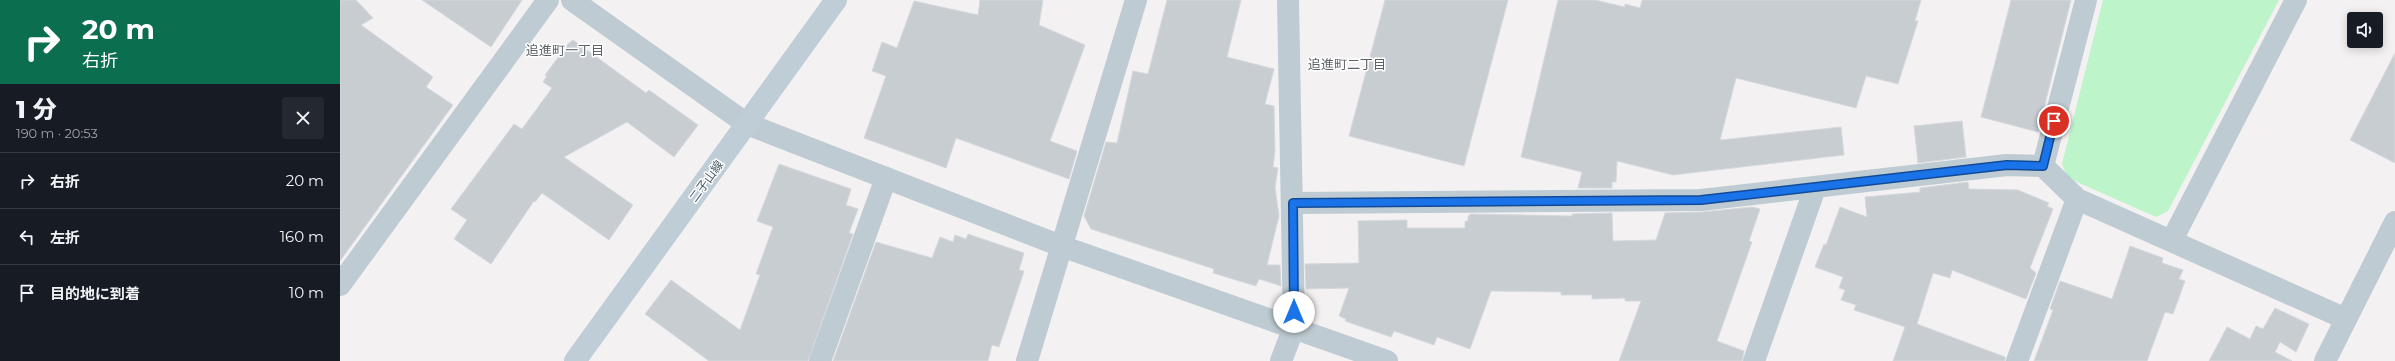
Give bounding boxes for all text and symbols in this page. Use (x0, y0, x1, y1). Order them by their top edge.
text: 20 m (82, 12, 155, 46)
map controls (2347, 12, 2383, 48)
button: sound (2347, 12, 2383, 48)
icon: right (16, 16, 68, 68)
district label: 追進町一丁目 (526, 42, 604, 58)
text: 右折 (82, 50, 118, 72)
district label: 追進町二丁目 (1308, 56, 1386, 72)
text: 1 分 (16, 95, 57, 124)
button: close (282, 97, 324, 139)
pin (2037, 104, 2071, 138)
icon: arrive (2043, 110, 2065, 132)
text: 190 m · 20:53 (16, 125, 98, 141)
street label: 二子山線 (686, 157, 726, 205)
icon: right (16, 170, 38, 192)
text: 20 m (286, 171, 324, 190)
text: 右折 (50, 172, 80, 191)
icon: left (16, 226, 38, 248)
text: 160 m (280, 227, 324, 246)
text: 左折 (50, 228, 80, 247)
icon: arrive (16, 282, 38, 304)
text: 10 m (289, 283, 324, 302)
text: 目的地に到着 (50, 284, 140, 303)
position arrow (1273, 291, 1315, 333)

